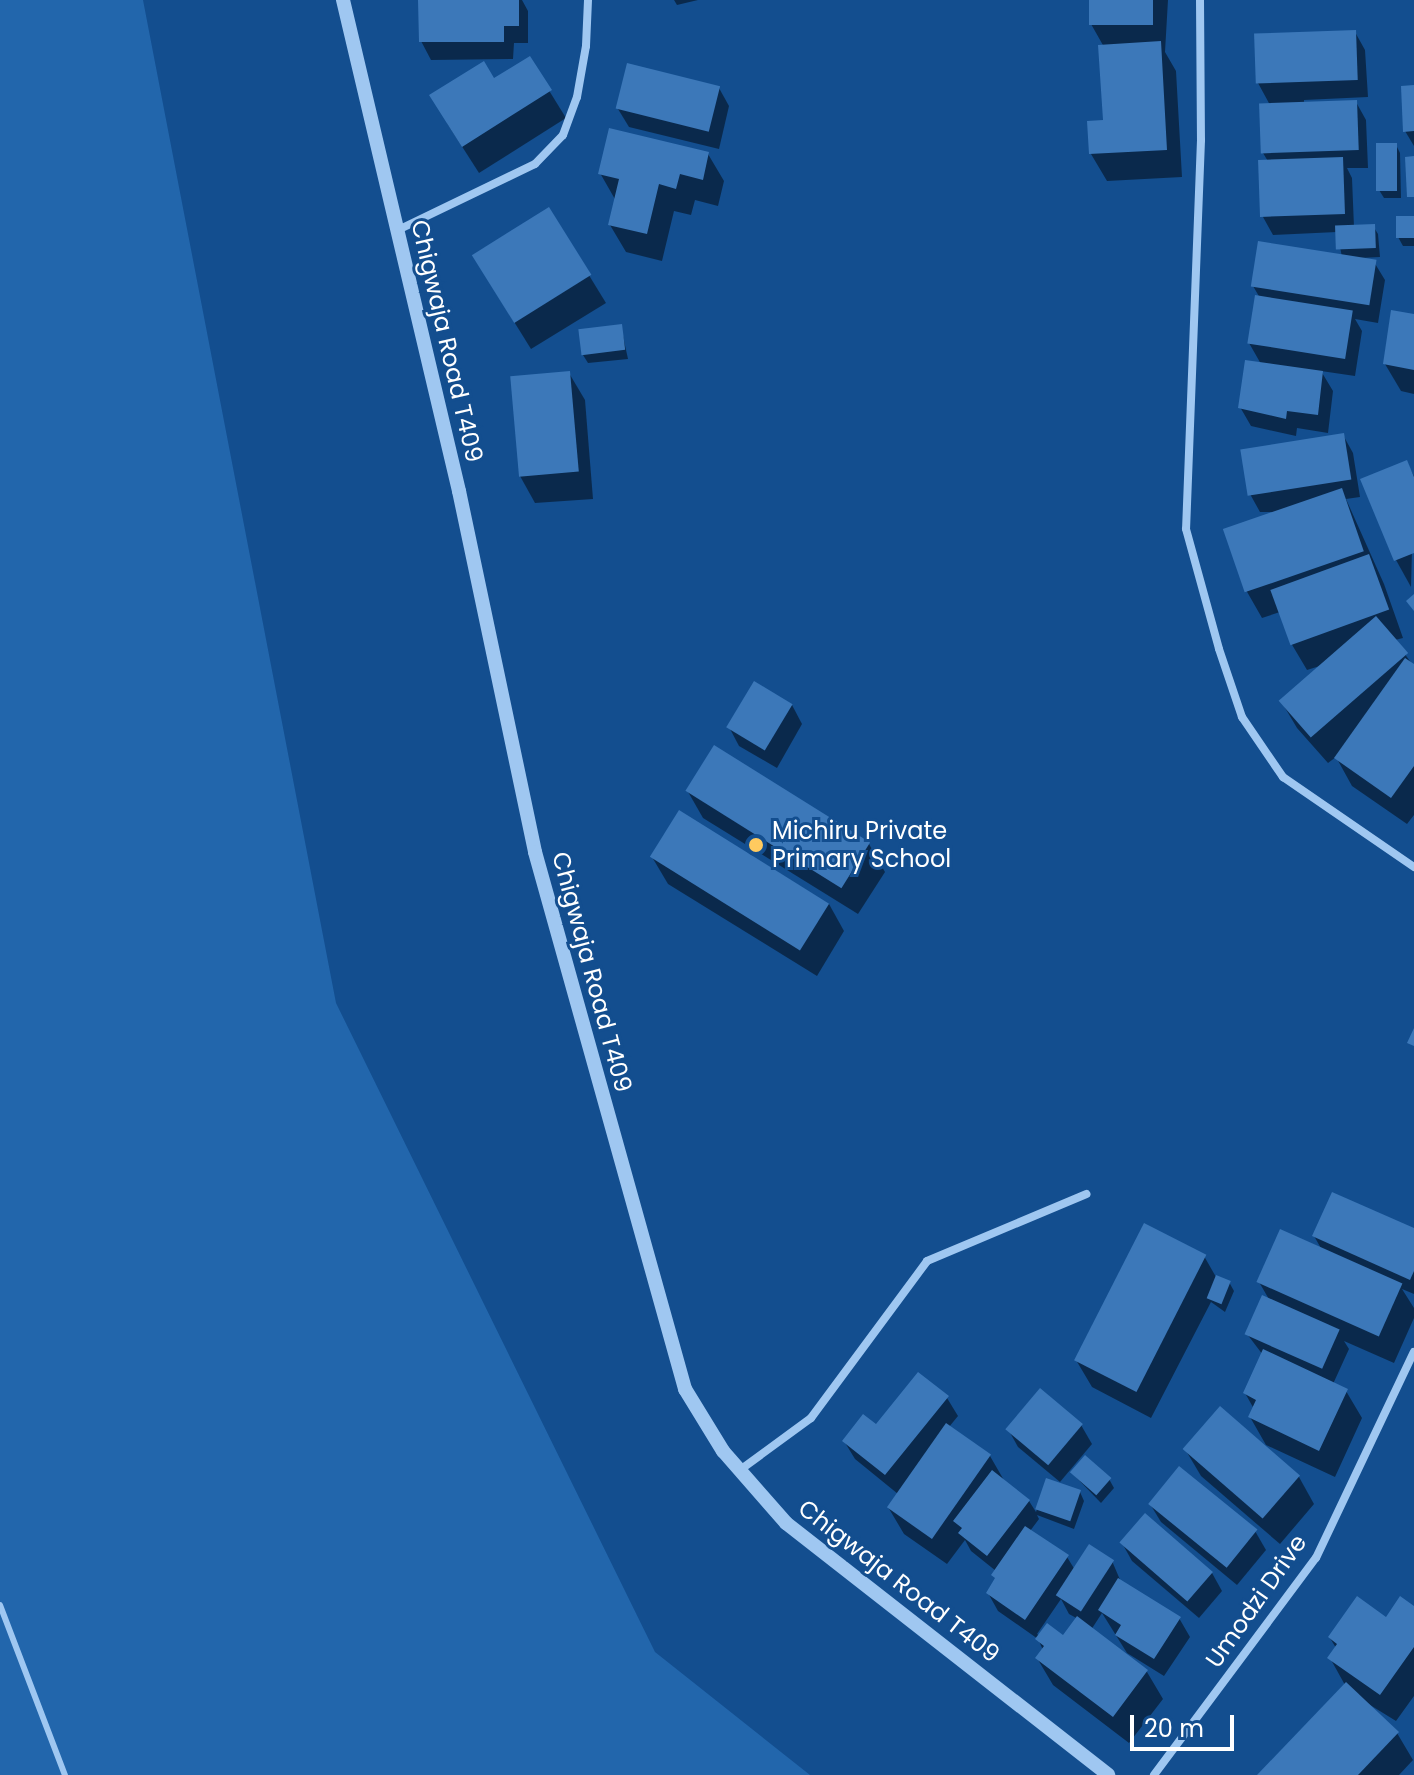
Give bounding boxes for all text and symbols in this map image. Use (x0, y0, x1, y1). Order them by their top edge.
street label: Chigwaja Road T409 (405, 217, 489, 465)
place label: Michiru Private Primary School (772, 817, 951, 873)
marker: Michiru Private Primary School (747, 836, 765, 854)
street label: Chigwaja Road T409 (546, 849, 638, 1095)
street label: Chigwaja Road T409 (793, 1493, 1005, 1669)
street label: Umodzi Drive (1199, 1529, 1313, 1673)
scale bar (1134, 1699, 1238, 1749)
text: 20 m (1144, 1712, 1204, 1745)

